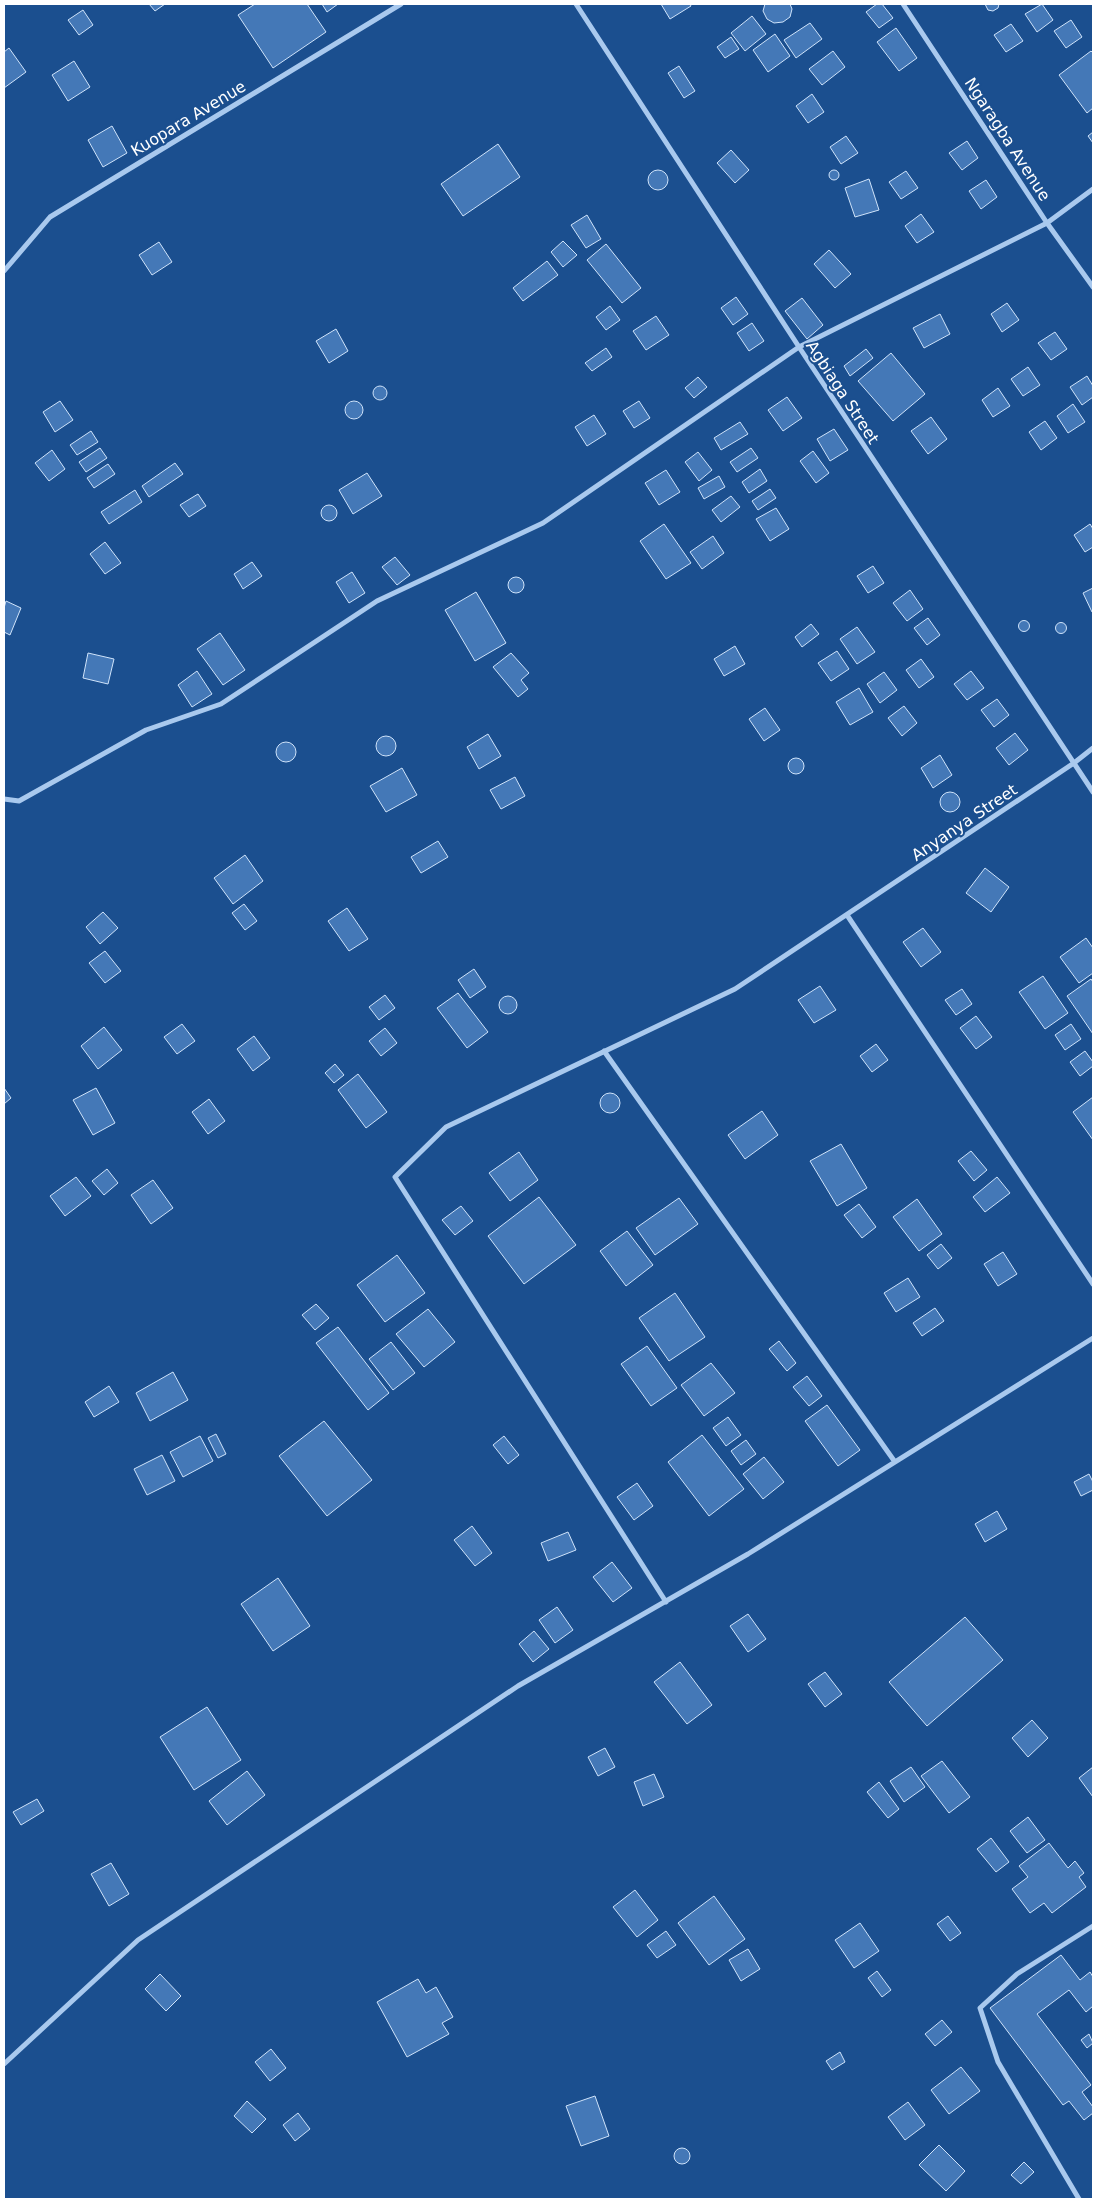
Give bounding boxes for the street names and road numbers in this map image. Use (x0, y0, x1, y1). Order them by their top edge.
street label: Ngaragba Avenue (961, 74, 1054, 204)
street label: Kuopara Avenue (127, 77, 249, 160)
street label: Agbiaga Street (802, 337, 883, 447)
street label: Anyanya Street (908, 780, 1021, 865)

